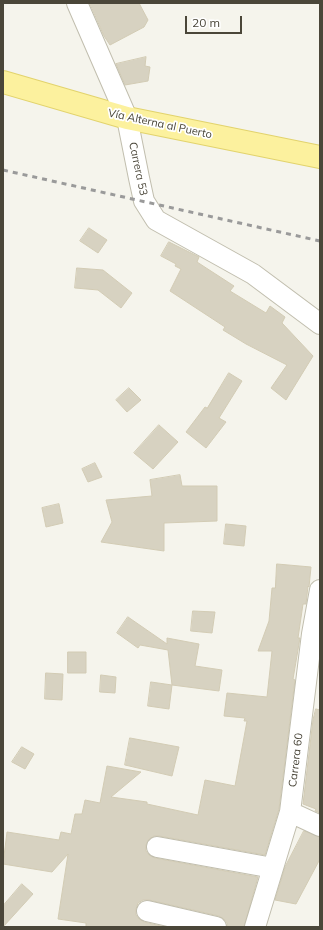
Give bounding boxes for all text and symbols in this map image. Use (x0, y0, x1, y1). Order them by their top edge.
scale bar (187, 8, 244, 34)
text: 20 m (192, 15, 220, 30)
street label: Vía Alterna al Puerto (107, 107, 213, 141)
street label: Carrera 53 (126, 141, 150, 197)
street label: Carrera 60 (286, 732, 306, 788)

